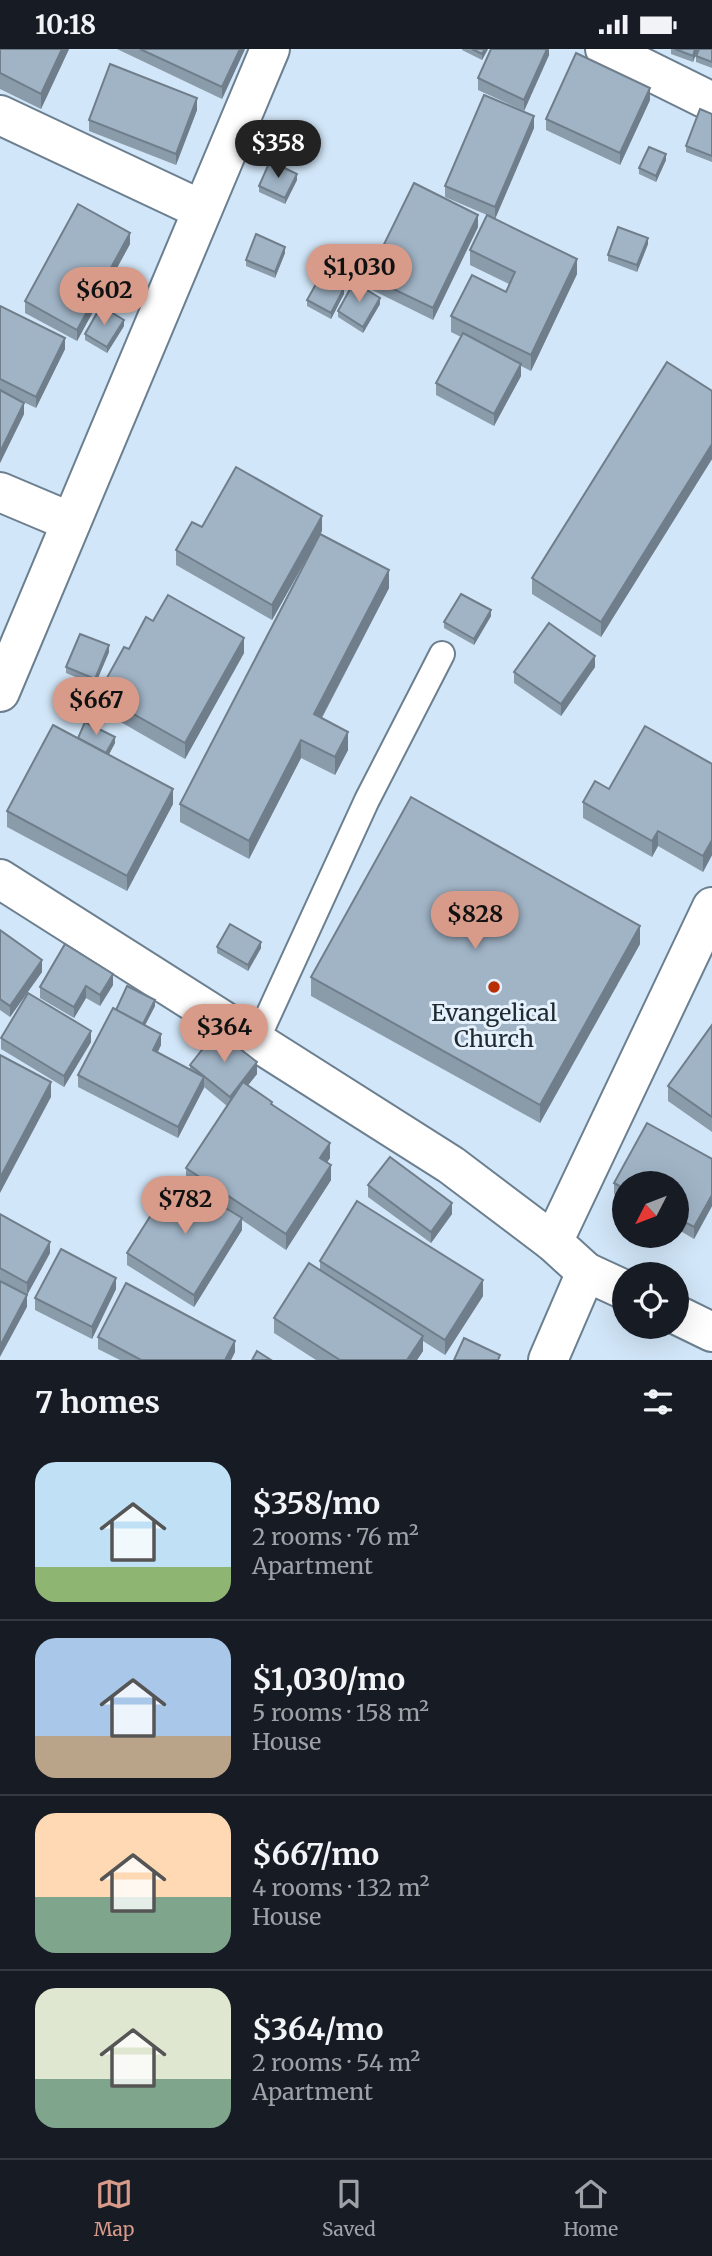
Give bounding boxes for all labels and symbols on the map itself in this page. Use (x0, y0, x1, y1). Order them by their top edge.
pin: $358 (237, 121, 319, 180)
pin: $1,030 (302, 245, 416, 304)
pin: $602 (63, 267, 145, 327)
pin: $667 (55, 677, 137, 737)
pin: $828 (434, 891, 516, 951)
marker: Evangelical Church (486, 979, 502, 995)
place label: Evangelical Church (431, 998, 557, 1053)
pin: $364 (183, 1005, 265, 1064)
north arrow (612, 1171, 690, 1248)
pin: $782 (144, 1177, 226, 1236)

